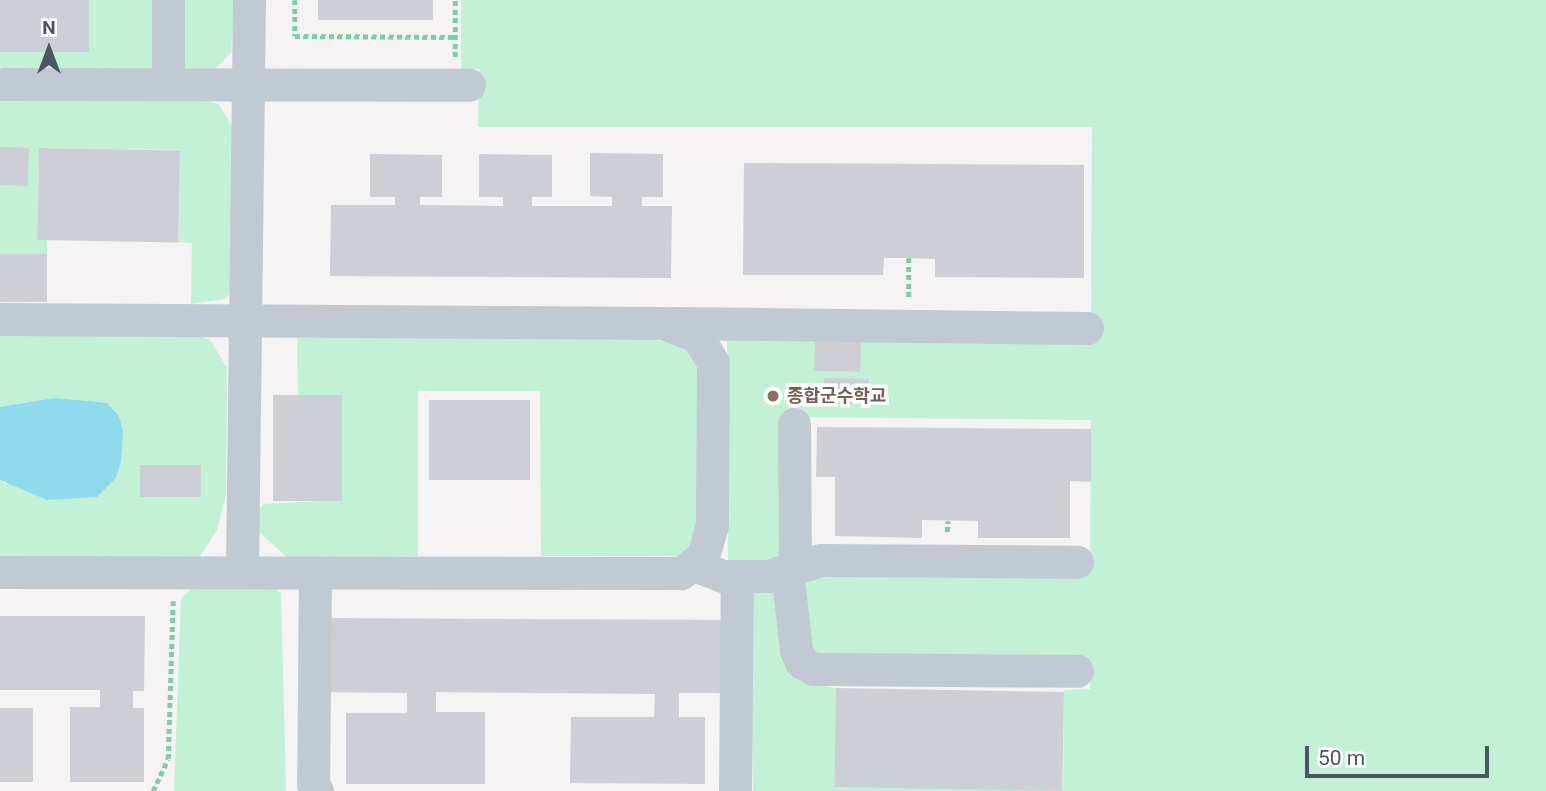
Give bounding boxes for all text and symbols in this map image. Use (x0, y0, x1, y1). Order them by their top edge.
north arrow (14, 14, 84, 84)
text: N (42, 16, 56, 39)
place label: 종합군수학교 (787, 385, 886, 407)
marker: 종합군수학교 (765, 388, 781, 404)
scale bar (1308, 732, 1492, 776)
text: 50 m (1318, 746, 1365, 770)

